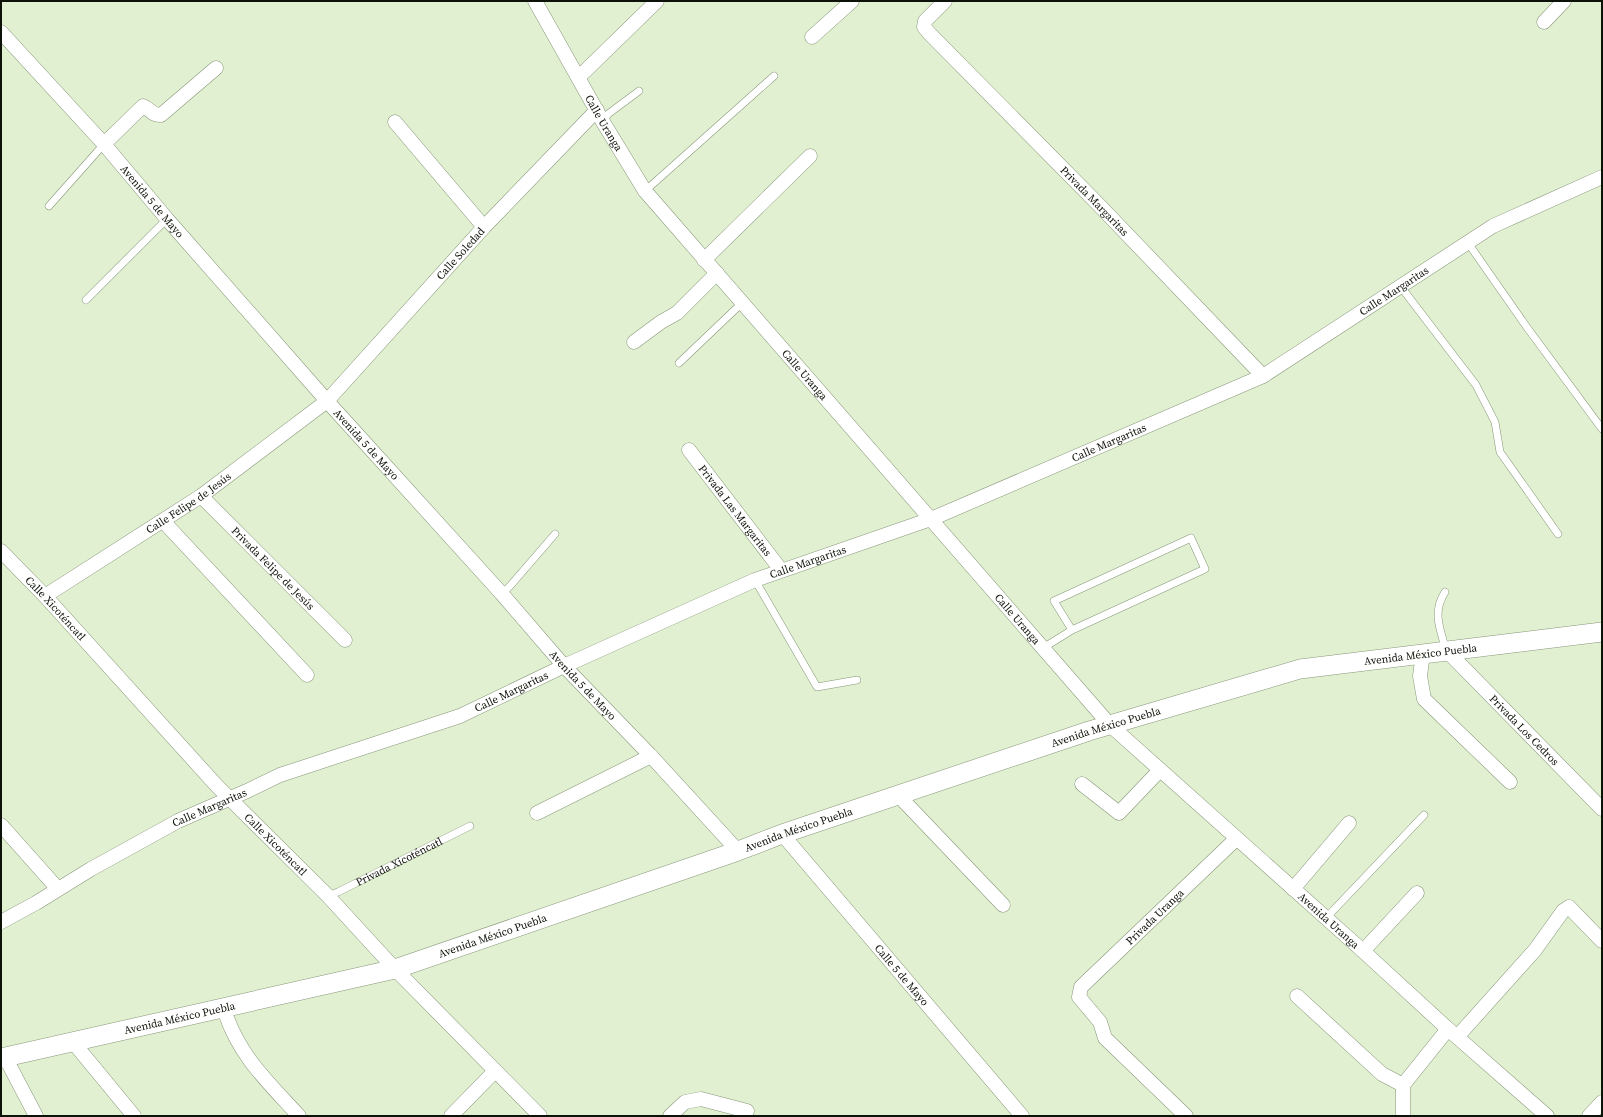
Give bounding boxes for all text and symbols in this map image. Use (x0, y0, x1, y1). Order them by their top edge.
street label: Calle Uranga (582, 92, 627, 154)
street label: Avenida 5 de Mayo (117, 162, 187, 241)
street label: Privada Margaritas (1057, 163, 1132, 239)
street label: Calle Soledad (433, 223, 488, 283)
street label: Calle Margaritas (1356, 262, 1432, 319)
street label: Calle Uranga (779, 346, 831, 404)
street label: Avenida 5 de Mayo (330, 406, 402, 483)
street label: Calle Margaritas (1069, 420, 1149, 465)
street label: Privada Las Margaritas (695, 461, 775, 559)
street label: Calle Felipe de Jesús (143, 468, 234, 537)
street label: Privada Felipe de Jesús (228, 523, 318, 613)
street label: Calle Margaritas (768, 541, 848, 582)
street label: Calle Xicoténcatl (22, 573, 89, 644)
street label: Calle Uranga (991, 590, 1044, 648)
street label: Avenida México Puebla (1363, 640, 1478, 669)
street label: Avenida 5 de Mayo (546, 647, 620, 723)
street label: Calle Margaritas (472, 667, 551, 715)
street label: Privada Los Cedros (1486, 691, 1563, 769)
street label: Avenida México Puebla (1049, 703, 1163, 751)
street label: Calle Margaritas (169, 784, 249, 830)
street label: Avenida México Puebla (742, 803, 855, 855)
street label: Calle Xicoténcatl (241, 810, 310, 879)
street label: Privada Xicoténcatl (353, 834, 445, 889)
street label: Privada Uranga (1122, 885, 1187, 948)
street label: Avenida Uranga (1295, 889, 1363, 952)
street label: Avenida México Puebla (436, 910, 549, 961)
street label: Calle 5 de Mayo (871, 941, 932, 1009)
street label: Avenida México Puebla (122, 998, 237, 1038)

